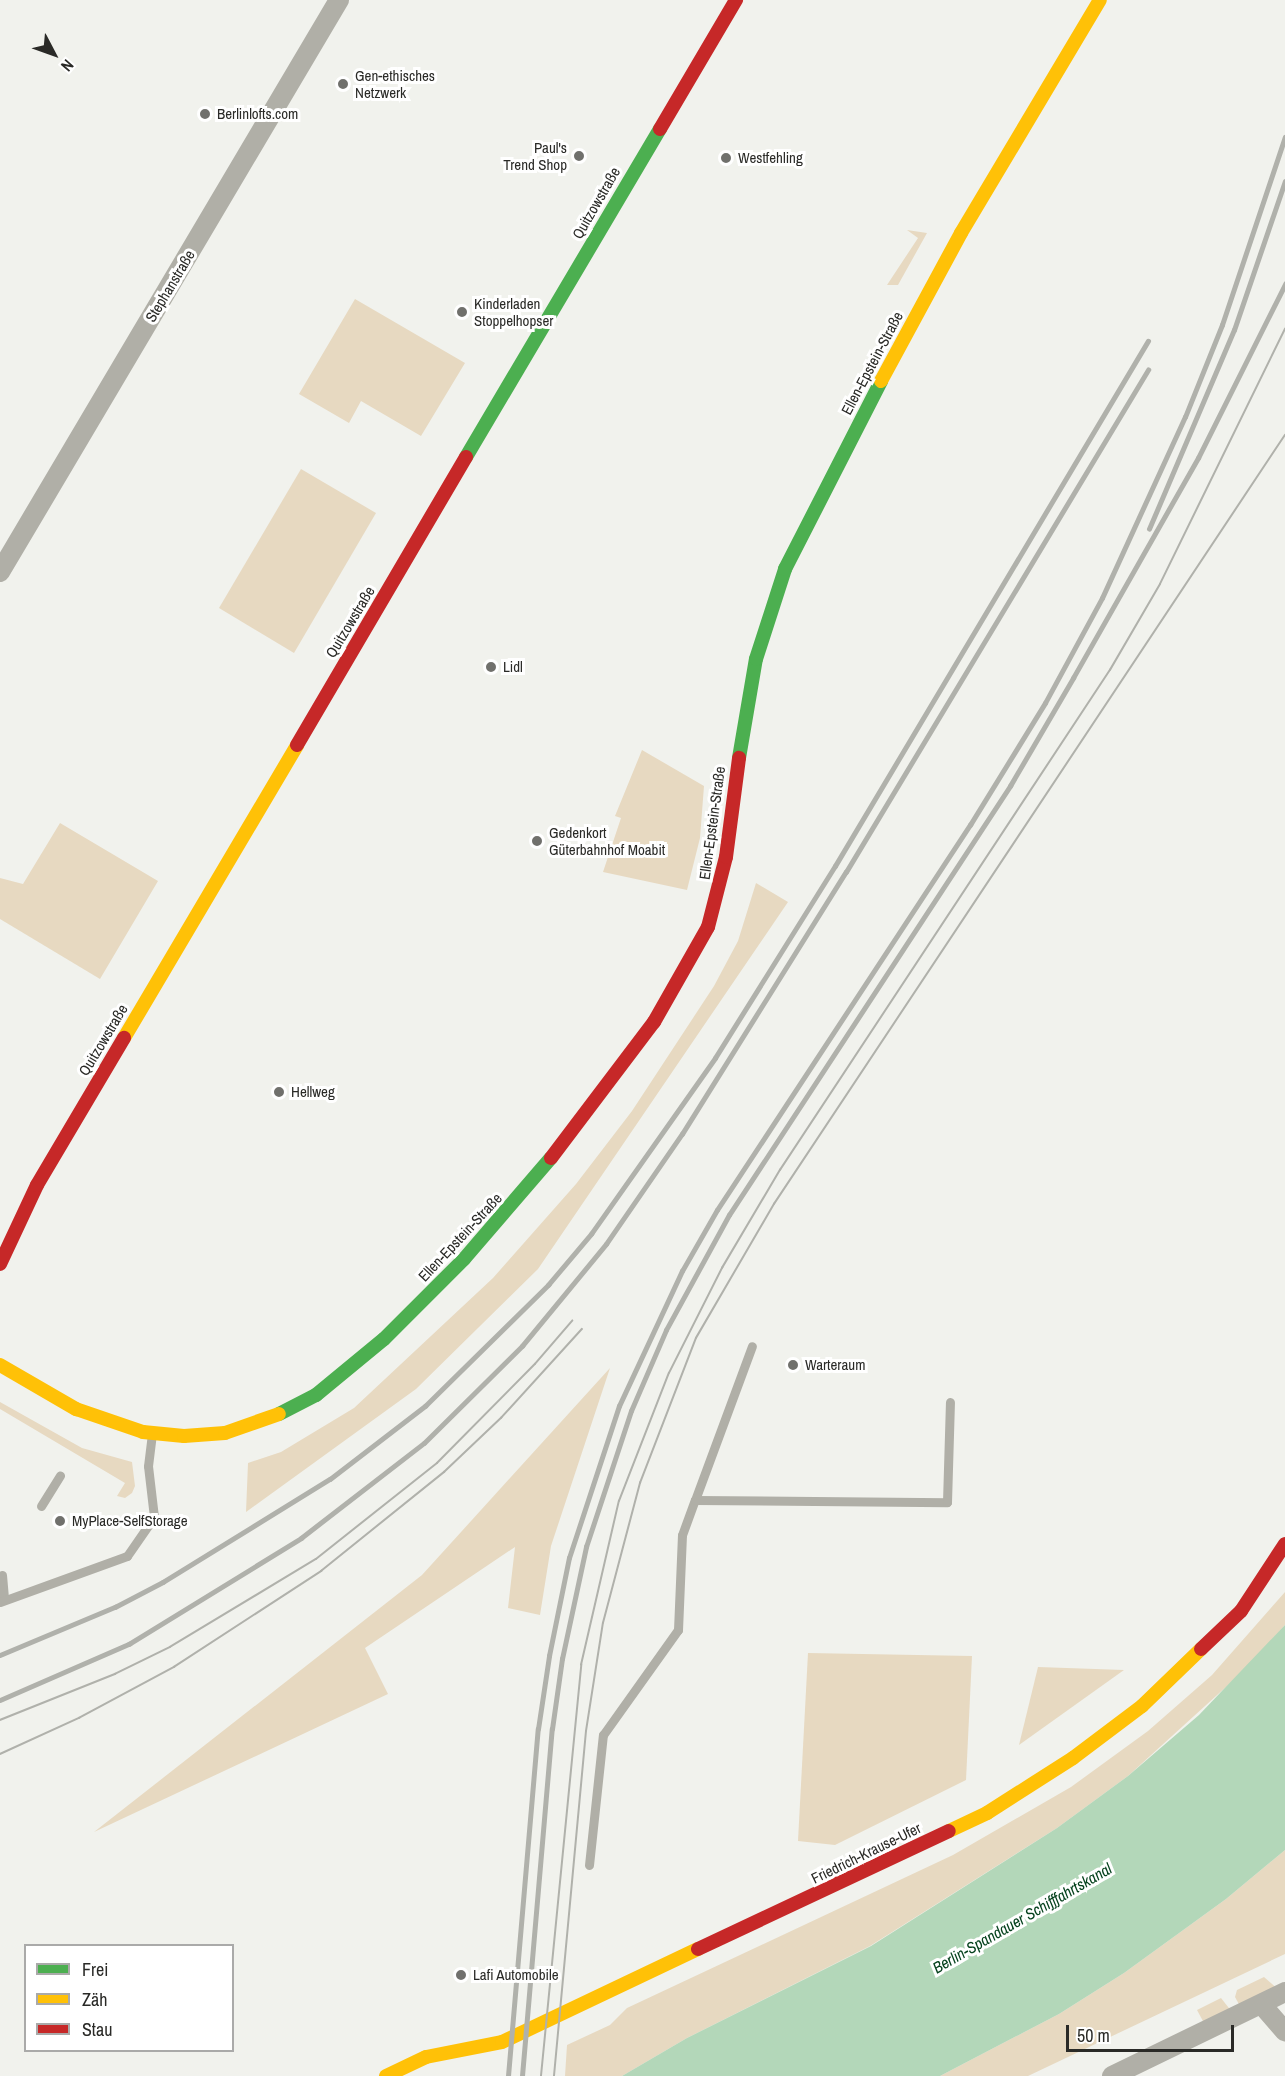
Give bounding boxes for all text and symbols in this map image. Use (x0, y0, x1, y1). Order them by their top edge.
north arrow (24, 24, 84, 84)
text: N (56, 55, 79, 77)
place label: Gen-ethisches Netzwerk (355, 66, 435, 101)
marker: Gen-ethisches Netzwerk (336, 77, 350, 91)
place label: Berlinlofts.com (217, 105, 298, 123)
marker: Berlinlofts.com (198, 107, 212, 121)
place label: Paul's Trend Shop (503, 138, 567, 173)
marker: Paul's Trend Shop (572, 149, 586, 163)
place label: Westfehling (738, 149, 803, 167)
marker: Westfehling (719, 151, 733, 165)
street label: Quitzowstraße (568, 164, 624, 242)
street label: Stephanstraße (142, 247, 198, 325)
place label: Kinderladen Stoppelhopser (474, 294, 553, 329)
marker: Kinderladen Stoppelhopser (455, 305, 469, 319)
street label: Ellen-Epstein-Straße (837, 308, 907, 418)
street label: Quitzowstraße (322, 583, 378, 661)
place label: Lidl (503, 658, 523, 676)
marker: Lidl (484, 660, 498, 674)
street label: Ellen-Epstein-Straße (695, 765, 729, 881)
place label: Gedenkort Güterbahnhof Moabit (549, 823, 665, 858)
marker: Gedenkort Güterbahnhof Moabit (530, 834, 544, 848)
street label: Quitzowstraße (75, 1001, 131, 1079)
place label: Hellweg (291, 1083, 335, 1101)
marker: Hellweg (272, 1085, 286, 1099)
street label: Ellen-Epstein-Straße (414, 1189, 506, 1285)
place label: Warteraum (805, 1356, 865, 1374)
marker: Warteraum (786, 1358, 800, 1372)
place label: MyPlace-SelfStorage (72, 1512, 188, 1530)
marker: MyPlace-SelfStorage (53, 1514, 67, 1528)
street label: Friedrich-Krause-Ufer (808, 1819, 924, 1887)
water label: Berlin-Spandauer Schifffahrtskanal (929, 1859, 1115, 1977)
legend (24, 1944, 234, 2052)
text: Frei (82, 1957, 108, 1982)
place label: Lafi Automobile (473, 1966, 559, 1984)
marker: Lafi Automobile (454, 1968, 468, 1982)
text: Zäh (82, 1987, 107, 2012)
scale bar (1069, 2013, 1237, 2051)
text: Stau (82, 2017, 112, 2042)
text: 50 m (1077, 2023, 1110, 2048)

